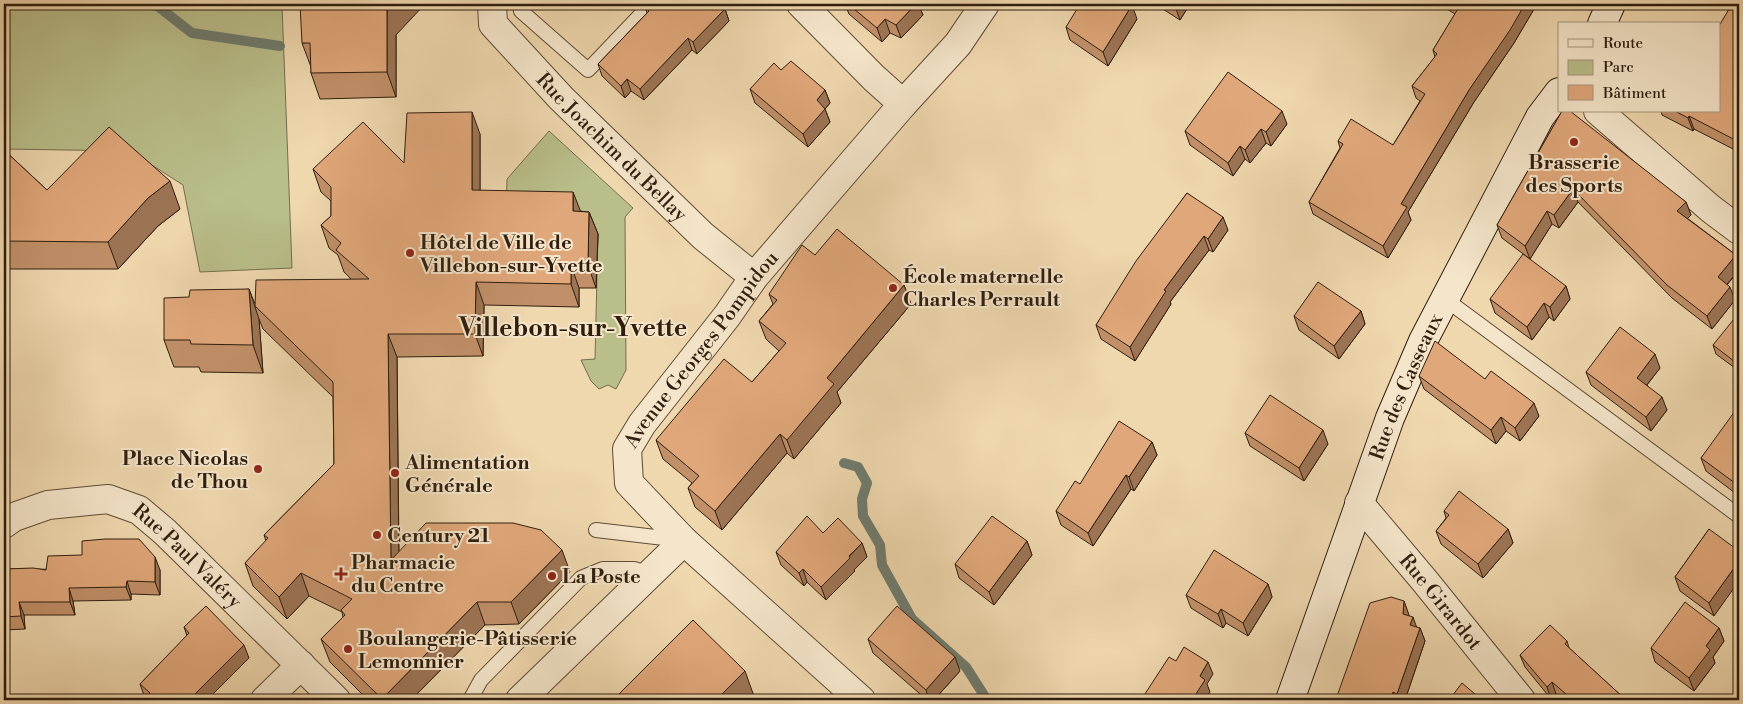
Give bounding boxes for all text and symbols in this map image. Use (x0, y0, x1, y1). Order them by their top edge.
legend (1558, 22, 1720, 112)
text: Route (1603, 34, 1643, 53)
text: Parc (1603, 58, 1634, 77)
street label: Rue Joachim du Bellay (530, 68, 692, 228)
text: Bâtiment (1602, 84, 1667, 103)
marker: Brasserie des Sports (1568, 136, 1580, 148)
place label: Brasserie des Sports (1525, 151, 1623, 199)
place label: Hôtel de Ville de Villebon-sur-Yvette (419, 231, 603, 279)
street label: Avenue Georges Pompidou (619, 246, 785, 454)
marker: Hôtel de Ville de Villebon-sur-Yvette (404, 247, 416, 259)
place label: École maternelle Charles Perrault (903, 264, 1064, 313)
marker: École maternelle Charles Perrault (887, 282, 899, 294)
street label: Rue des Casseaux (1365, 309, 1449, 464)
district label: Villebon-sur-Yvette (458, 313, 687, 344)
place label: Place Nicolas de Thou (122, 447, 249, 495)
place label: Alimentation Générale (404, 451, 530, 499)
marker: Place Nicolas de Thou (252, 463, 264, 475)
marker: Alimentation Générale (389, 467, 401, 479)
street label: Rue Paul Valéry (127, 499, 247, 615)
place label: Century 21 (387, 524, 490, 549)
marker: Century 21 (371, 529, 383, 541)
street label: Rue Girardot (1393, 549, 1487, 656)
place label: Pharmacie du Centre (351, 551, 455, 599)
place label: La Poste (562, 565, 641, 590)
marker: Pharmacie du Centre (335, 568, 347, 580)
marker: La Poste (546, 570, 558, 582)
place label: Boulangerie-Pâtisserie Lemonnier (358, 627, 577, 675)
marker: Boulangerie-Pâtisserie Lemonnier (342, 643, 354, 655)

